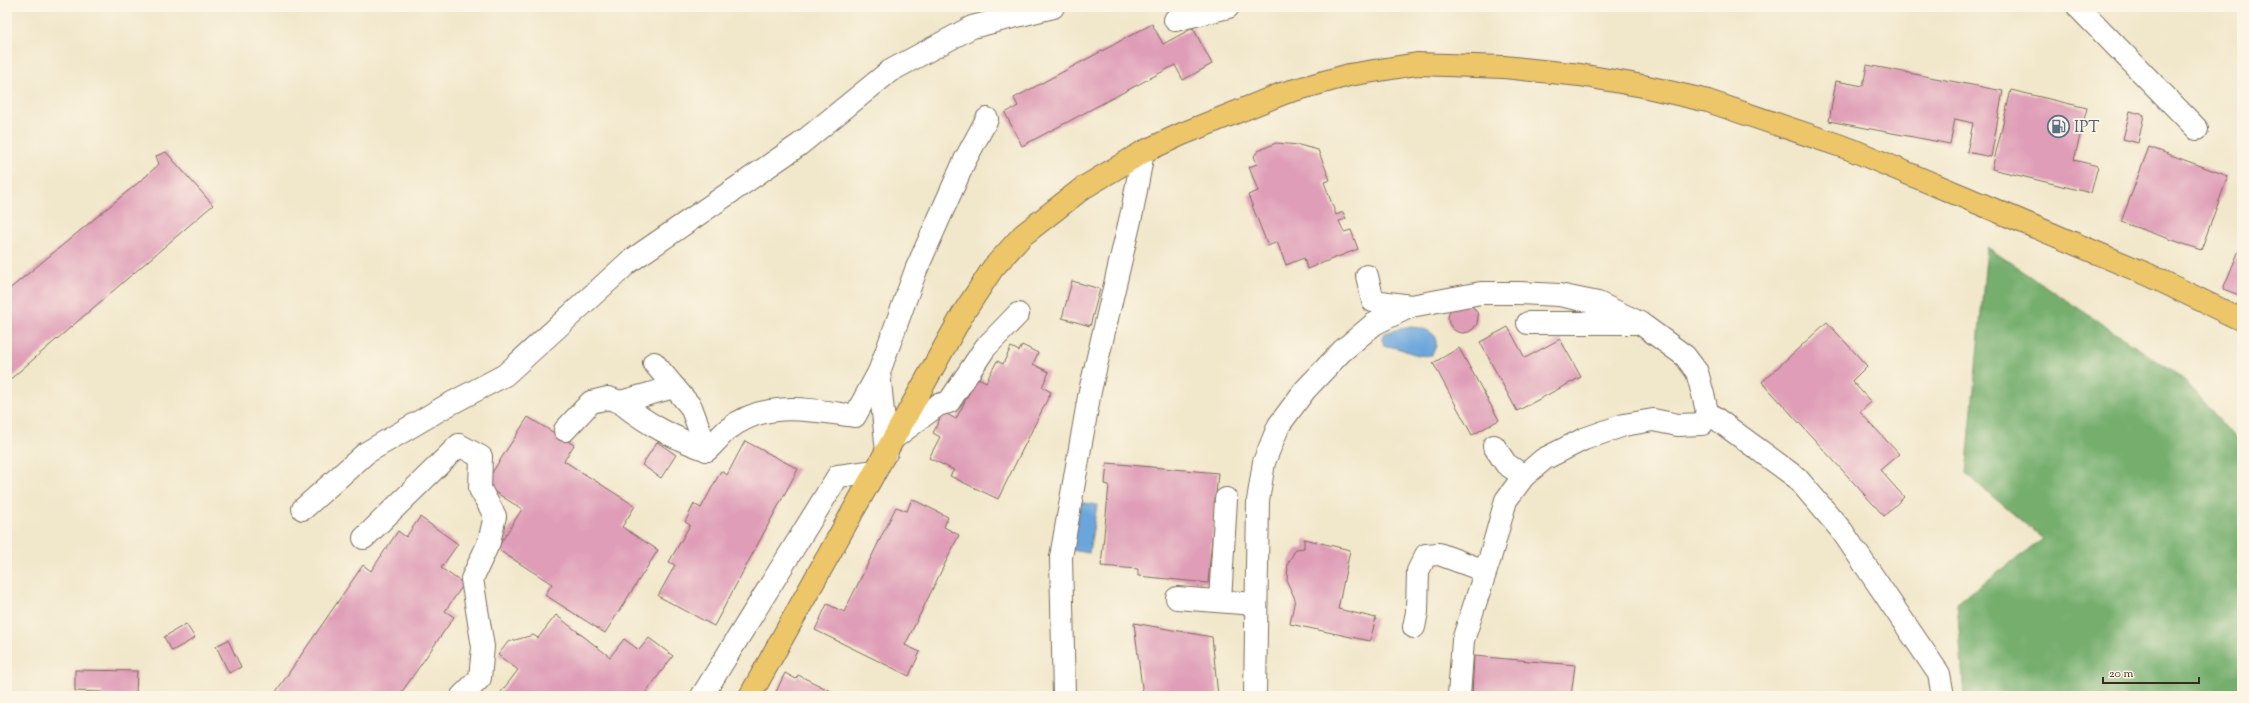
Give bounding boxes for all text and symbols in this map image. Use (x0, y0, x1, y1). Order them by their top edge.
fuel station icon: IPT (2045, 113, 2071, 139)
place label: IPT (2074, 117, 2100, 140)
scale bar (2103, 659, 2199, 685)
text: 20 m (2109, 665, 2134, 683)

